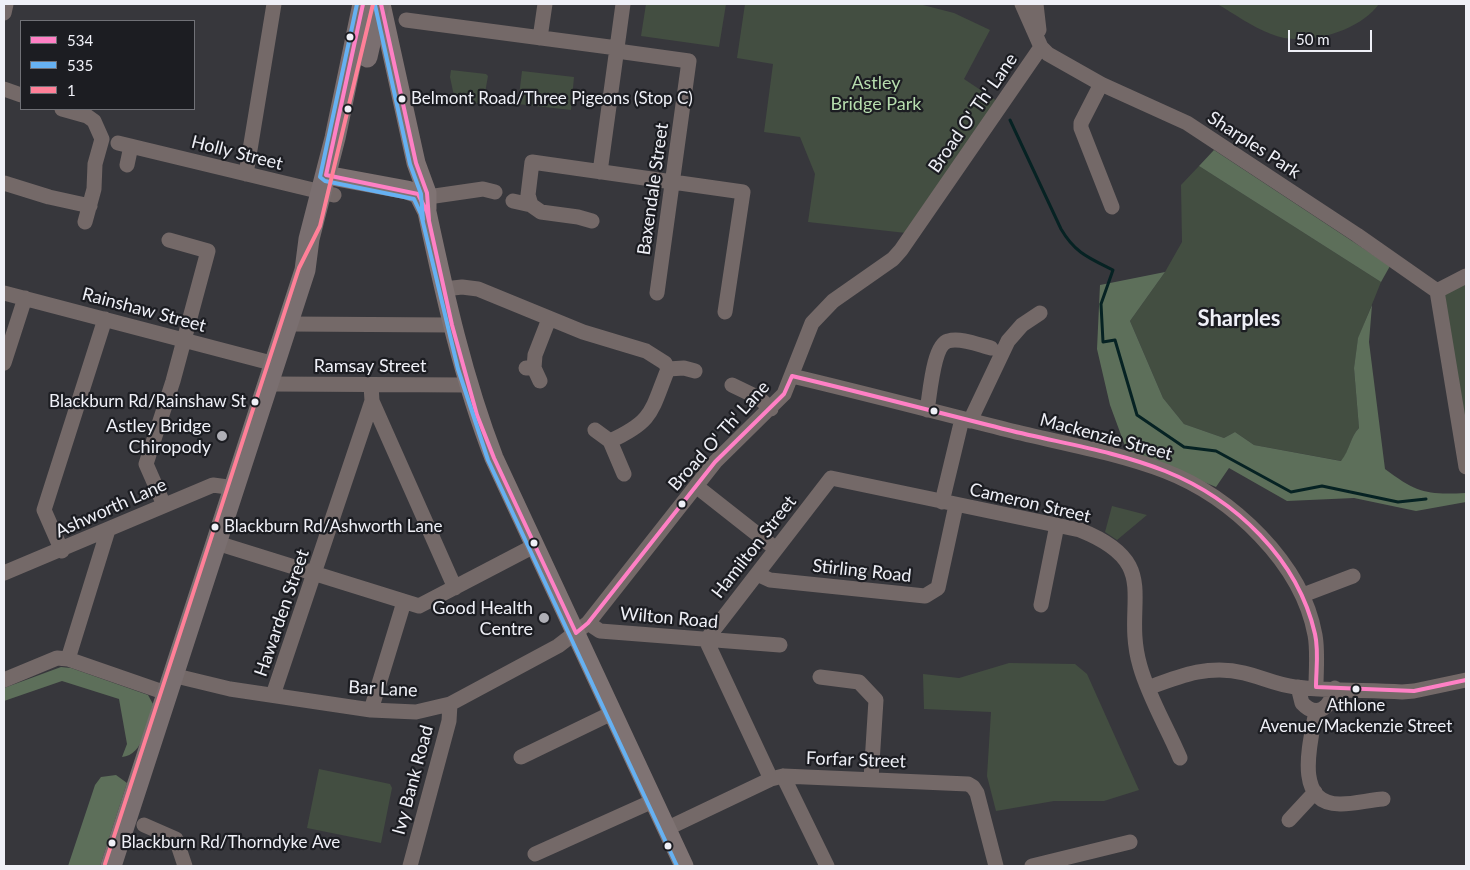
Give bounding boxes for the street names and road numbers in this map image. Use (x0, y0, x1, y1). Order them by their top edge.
street label: Broad O' Th' Lane (924, 49, 1022, 177)
street label: Sharples Park (1203, 107, 1305, 183)
street label: Baxendale Street (633, 121, 673, 257)
street label: Holly Street (189, 131, 285, 175)
street label: Rainshaw Street (80, 283, 208, 337)
street label: Ramsay Street (314, 355, 426, 377)
street label: Broad O' Th' Lane (664, 377, 774, 495)
street label: Mackenzie Street (1037, 409, 1175, 465)
street label: Ashworth Lane (52, 474, 170, 542)
street label: Cameron Street (967, 479, 1093, 527)
street label: Hamilton Street (707, 491, 801, 603)
street label: Hawarden Street (250, 547, 314, 679)
street label: Stirling Road (811, 555, 913, 587)
street label: Wilton Road (619, 603, 719, 633)
street label: Bar Lane (348, 676, 418, 702)
street label: Ivy Bank Road (388, 723, 438, 837)
street label: Forfar Street (806, 747, 906, 773)

